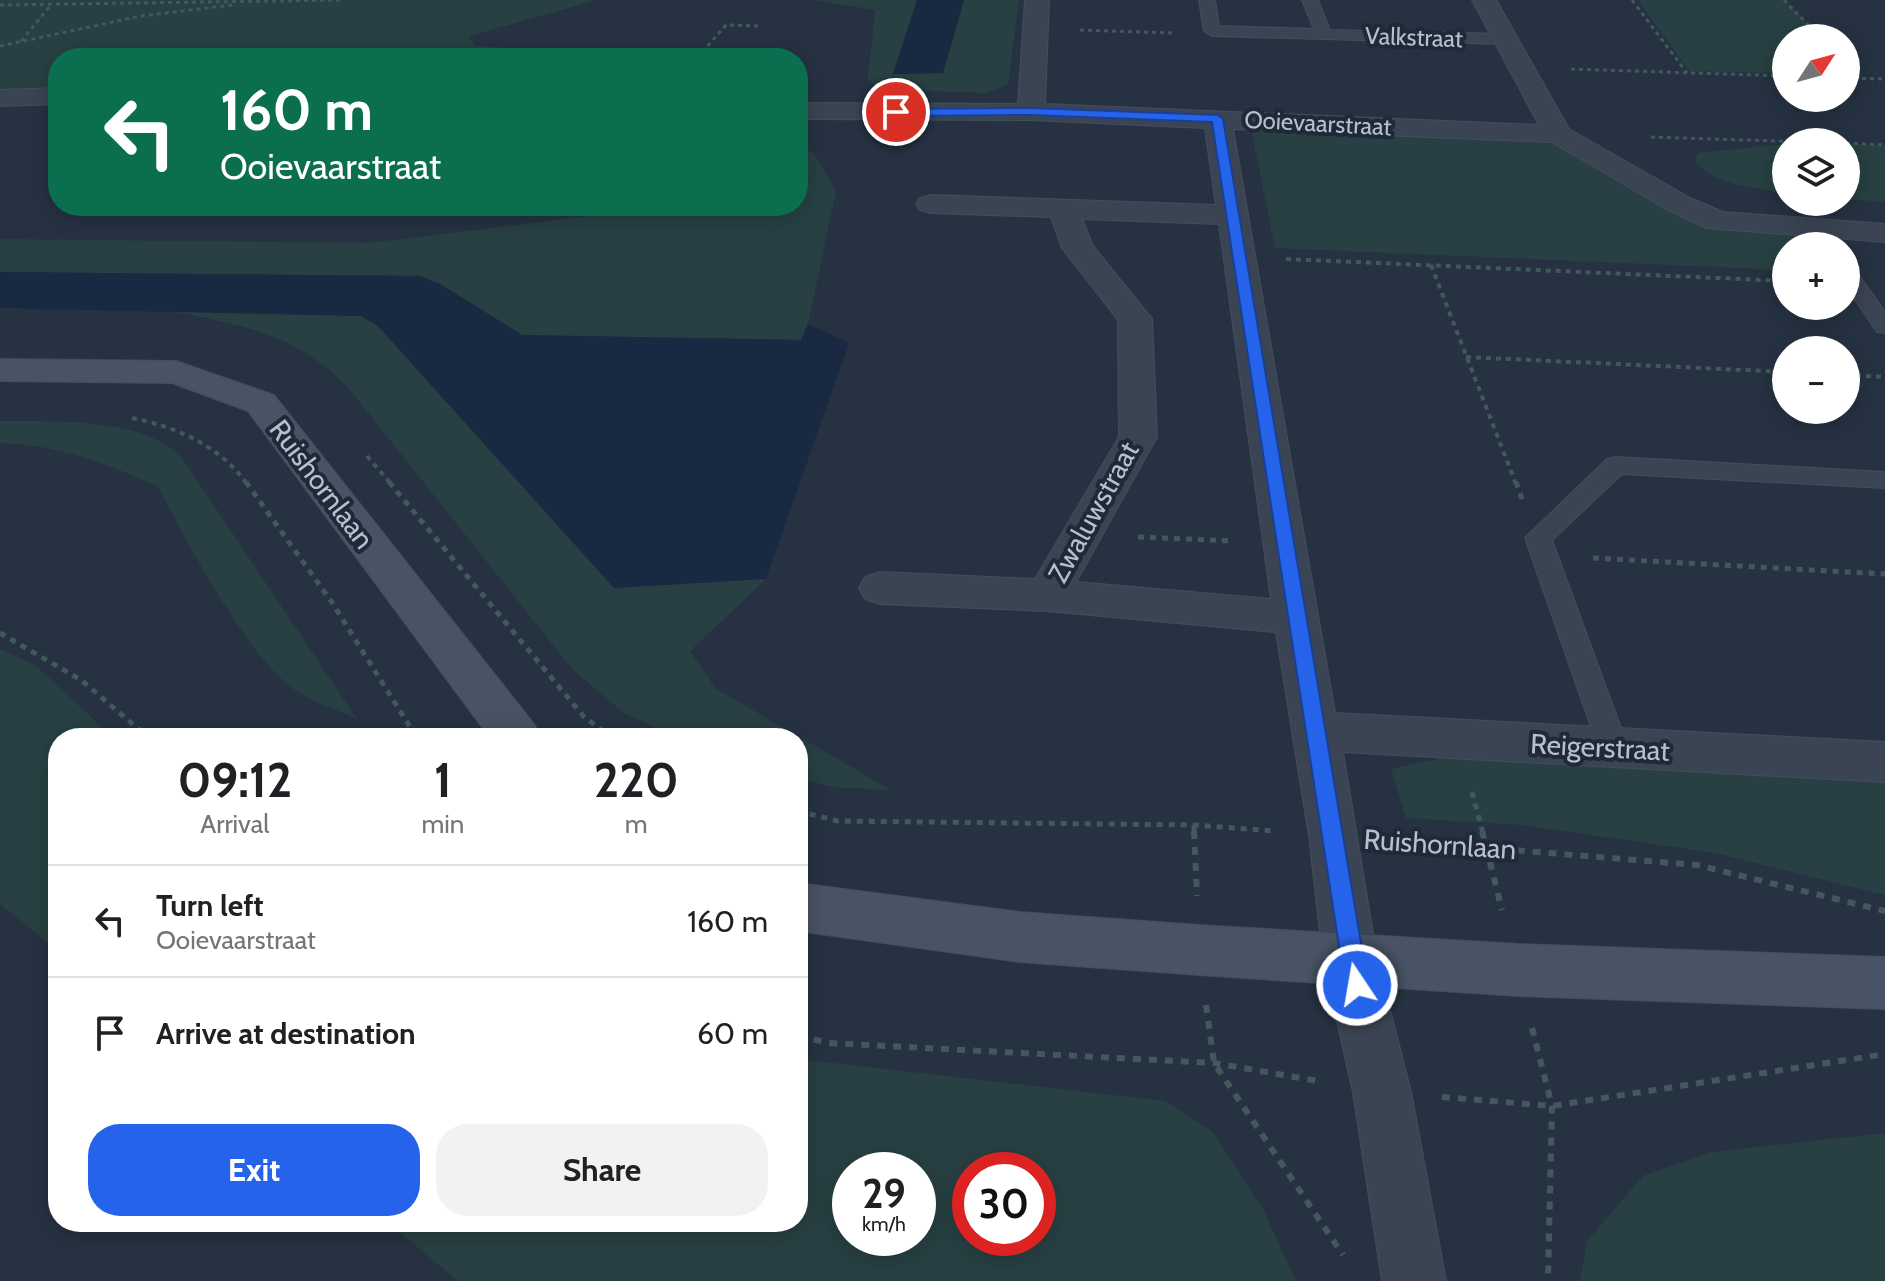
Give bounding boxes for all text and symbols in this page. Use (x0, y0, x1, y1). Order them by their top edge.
street label: Valkstraat (1365, 21, 1463, 53)
north arrow (1772, 24, 1860, 112)
map controls (1772, 24, 1860, 424)
text: 160 m (220, 76, 373, 144)
pin (862, 78, 930, 146)
icon: left (88, 80, 192, 184)
icon: arrive (874, 90, 918, 134)
street label: Ooievaarstraat (1244, 105, 1392, 141)
button: layers (1772, 128, 1860, 216)
text: Ooievaarstraat (220, 144, 441, 188)
button: + (1772, 232, 1860, 320)
button: − (1772, 336, 1860, 424)
street label: Ruishornlaan (262, 413, 382, 555)
street label: Zwaluwstraat (1040, 436, 1146, 588)
street label: Reigerstraat (1529, 726, 1671, 768)
text: 09:12 (177, 751, 292, 809)
text: 1 (434, 751, 452, 809)
text: 220 (594, 751, 679, 809)
text: Arrival (200, 808, 269, 840)
text: min (422, 808, 464, 840)
text: m (625, 808, 648, 840)
street label: Ruishornlaan (1363, 822, 1517, 866)
text: Turn left (156, 887, 264, 924)
icon: left (88, 899, 132, 943)
text: 160 m (687, 903, 768, 940)
text: Ooievaarstraat (156, 924, 316, 956)
position arrow (1315, 943, 1399, 1027)
icon: arrive (88, 1011, 132, 1055)
text: Arrive at destination (156, 1015, 416, 1052)
text: 60 m (697, 1015, 768, 1052)
button: Exit (88, 1124, 420, 1216)
button: Share (436, 1124, 768, 1216)
speed limit sign: 30 (952, 1152, 1056, 1256)
text: 29 (862, 1169, 906, 1218)
text: km/h (862, 1212, 906, 1236)

